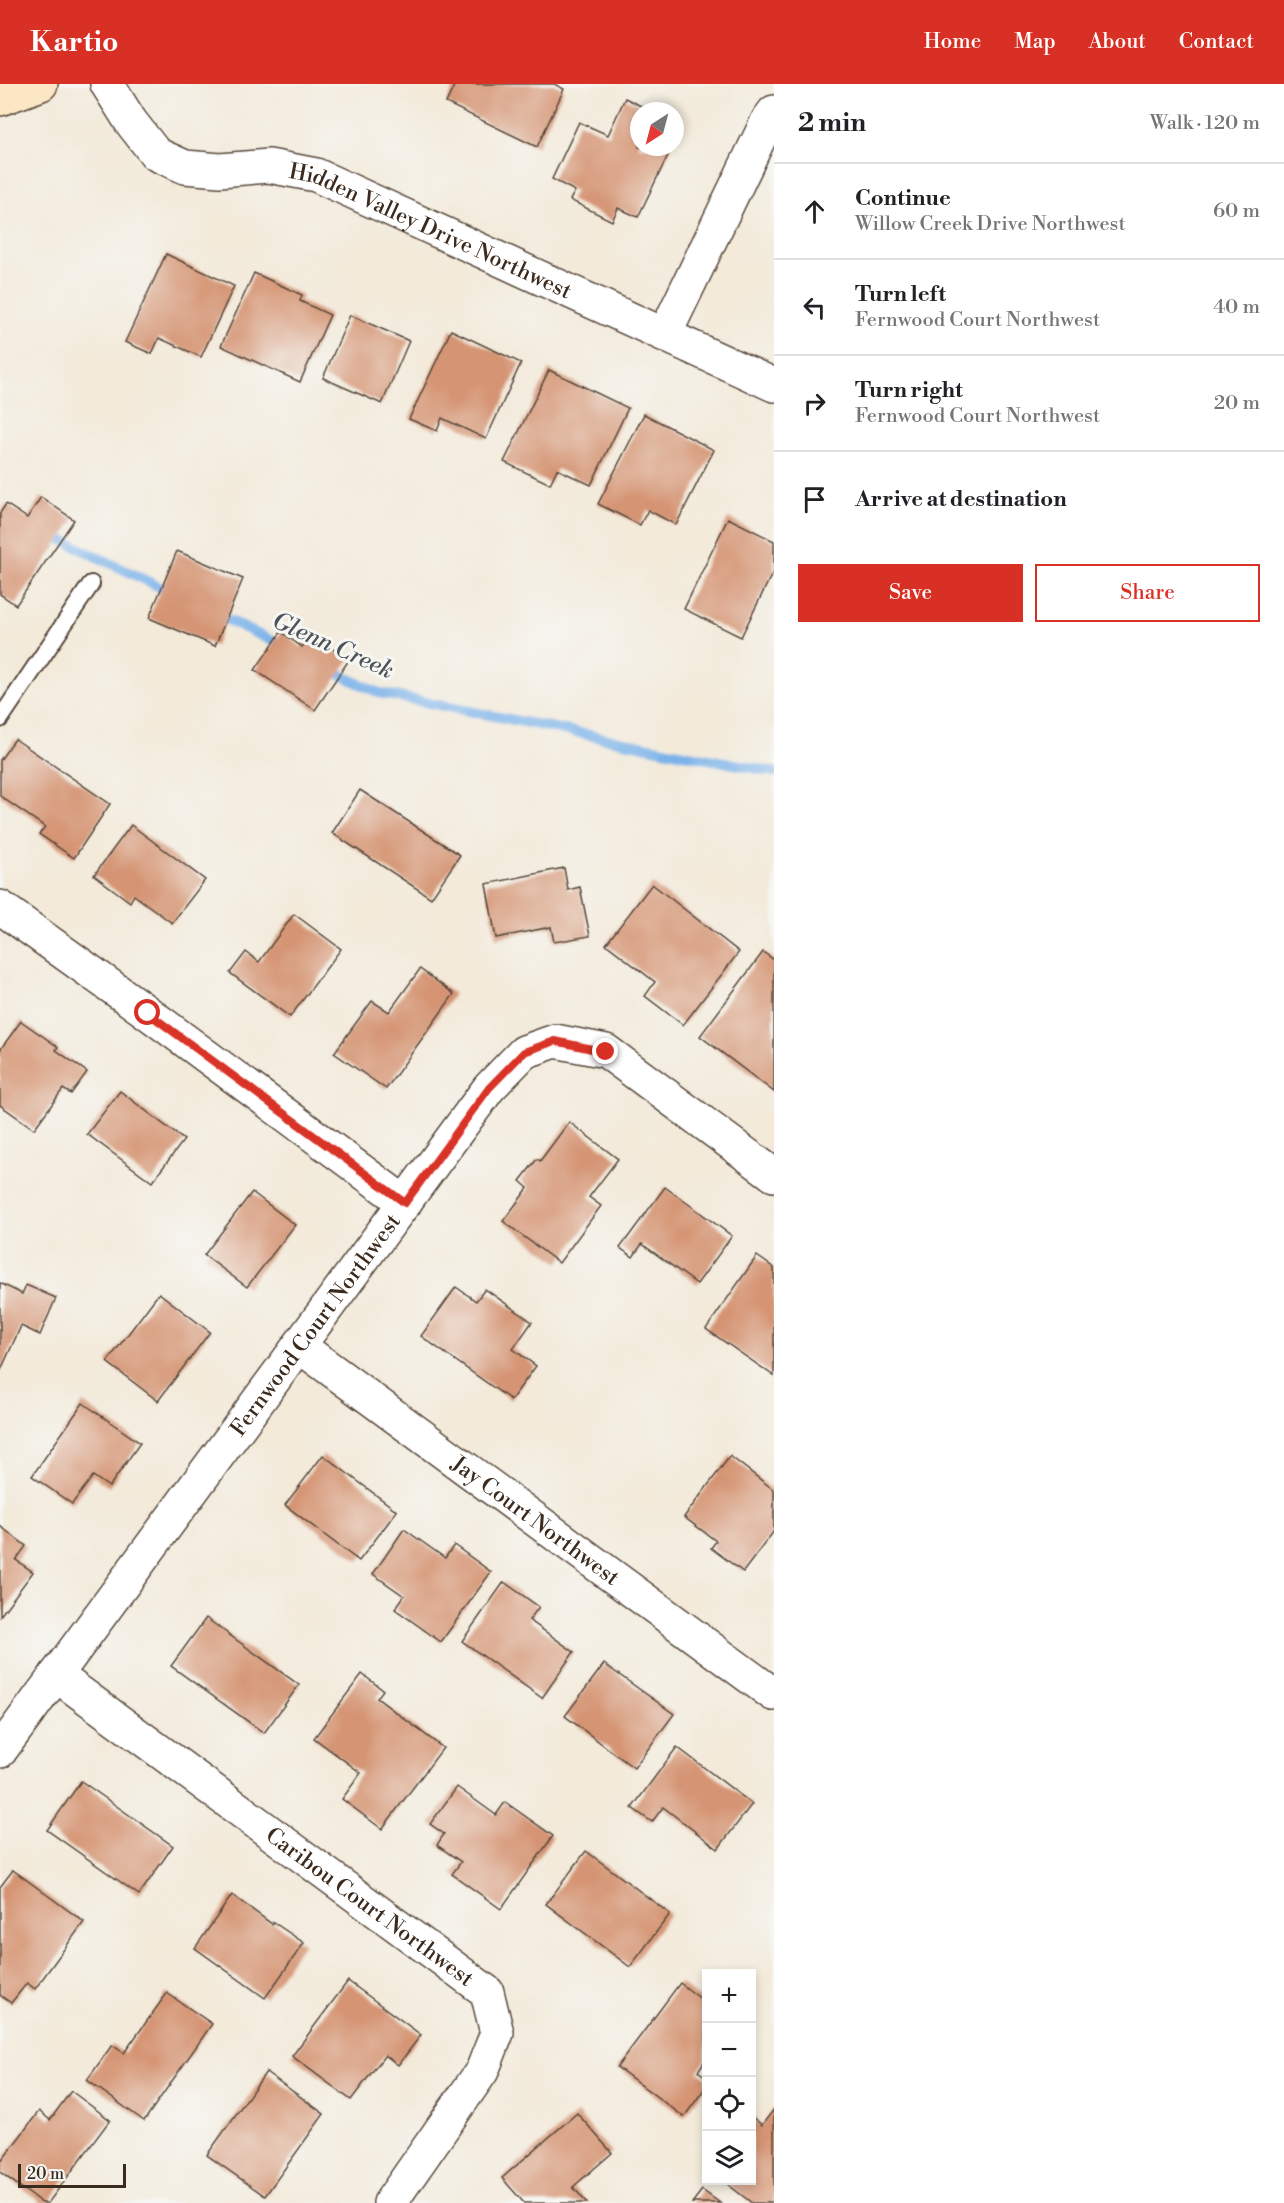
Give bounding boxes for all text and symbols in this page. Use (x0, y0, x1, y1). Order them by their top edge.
text: Kartio (30, 25, 119, 60)
text: Home (924, 29, 981, 55)
text: Map (1014, 29, 1056, 55)
text: About (1089, 29, 1146, 55)
text: Contact (1179, 29, 1254, 55)
north arrow (630, 102, 684, 156)
text: 2 min (798, 107, 866, 139)
text: Walk · 120 m (1150, 111, 1260, 136)
street label: Hidden Valley Drive Northwest (287, 158, 576, 305)
text: Continue (855, 185, 951, 212)
icon: ahead (798, 195, 831, 228)
text: 60 m (1213, 199, 1260, 224)
text: Willow Creek Drive Northwest (855, 212, 1126, 237)
text: Turn left (855, 281, 946, 308)
icon: left (798, 291, 831, 324)
text: 40 m (1213, 295, 1260, 320)
text: Fernwood Court Northwest (855, 308, 1100, 333)
text: Turn right (855, 377, 963, 404)
icon: right (798, 387, 831, 420)
text: 20 m (1214, 391, 1260, 416)
text: Fernwood Court Northwest (855, 404, 1100, 429)
icon: arrive (798, 483, 831, 516)
text: Arrive at destination (855, 486, 1067, 513)
button: Save (798, 564, 1023, 622)
button: Share (1035, 564, 1260, 622)
water label: Glenn Creek (267, 606, 398, 686)
route start (134, 999, 160, 1025)
route end (592, 1038, 618, 1064)
street label: Fernwood Court Northwest (225, 1209, 407, 1442)
street label: Jay Court Northwest (445, 1450, 624, 1592)
street label: Caribou Court Northwest (260, 1822, 479, 1993)
map controls (702, 1969, 756, 2185)
button: + (702, 1969, 756, 2023)
button: − (702, 2023, 756, 2077)
button: locate (702, 2077, 756, 2131)
button: layers (702, 2131, 756, 2185)
scale bar (18, 2161, 126, 2188)
text: 20 m (27, 2164, 64, 2184)

